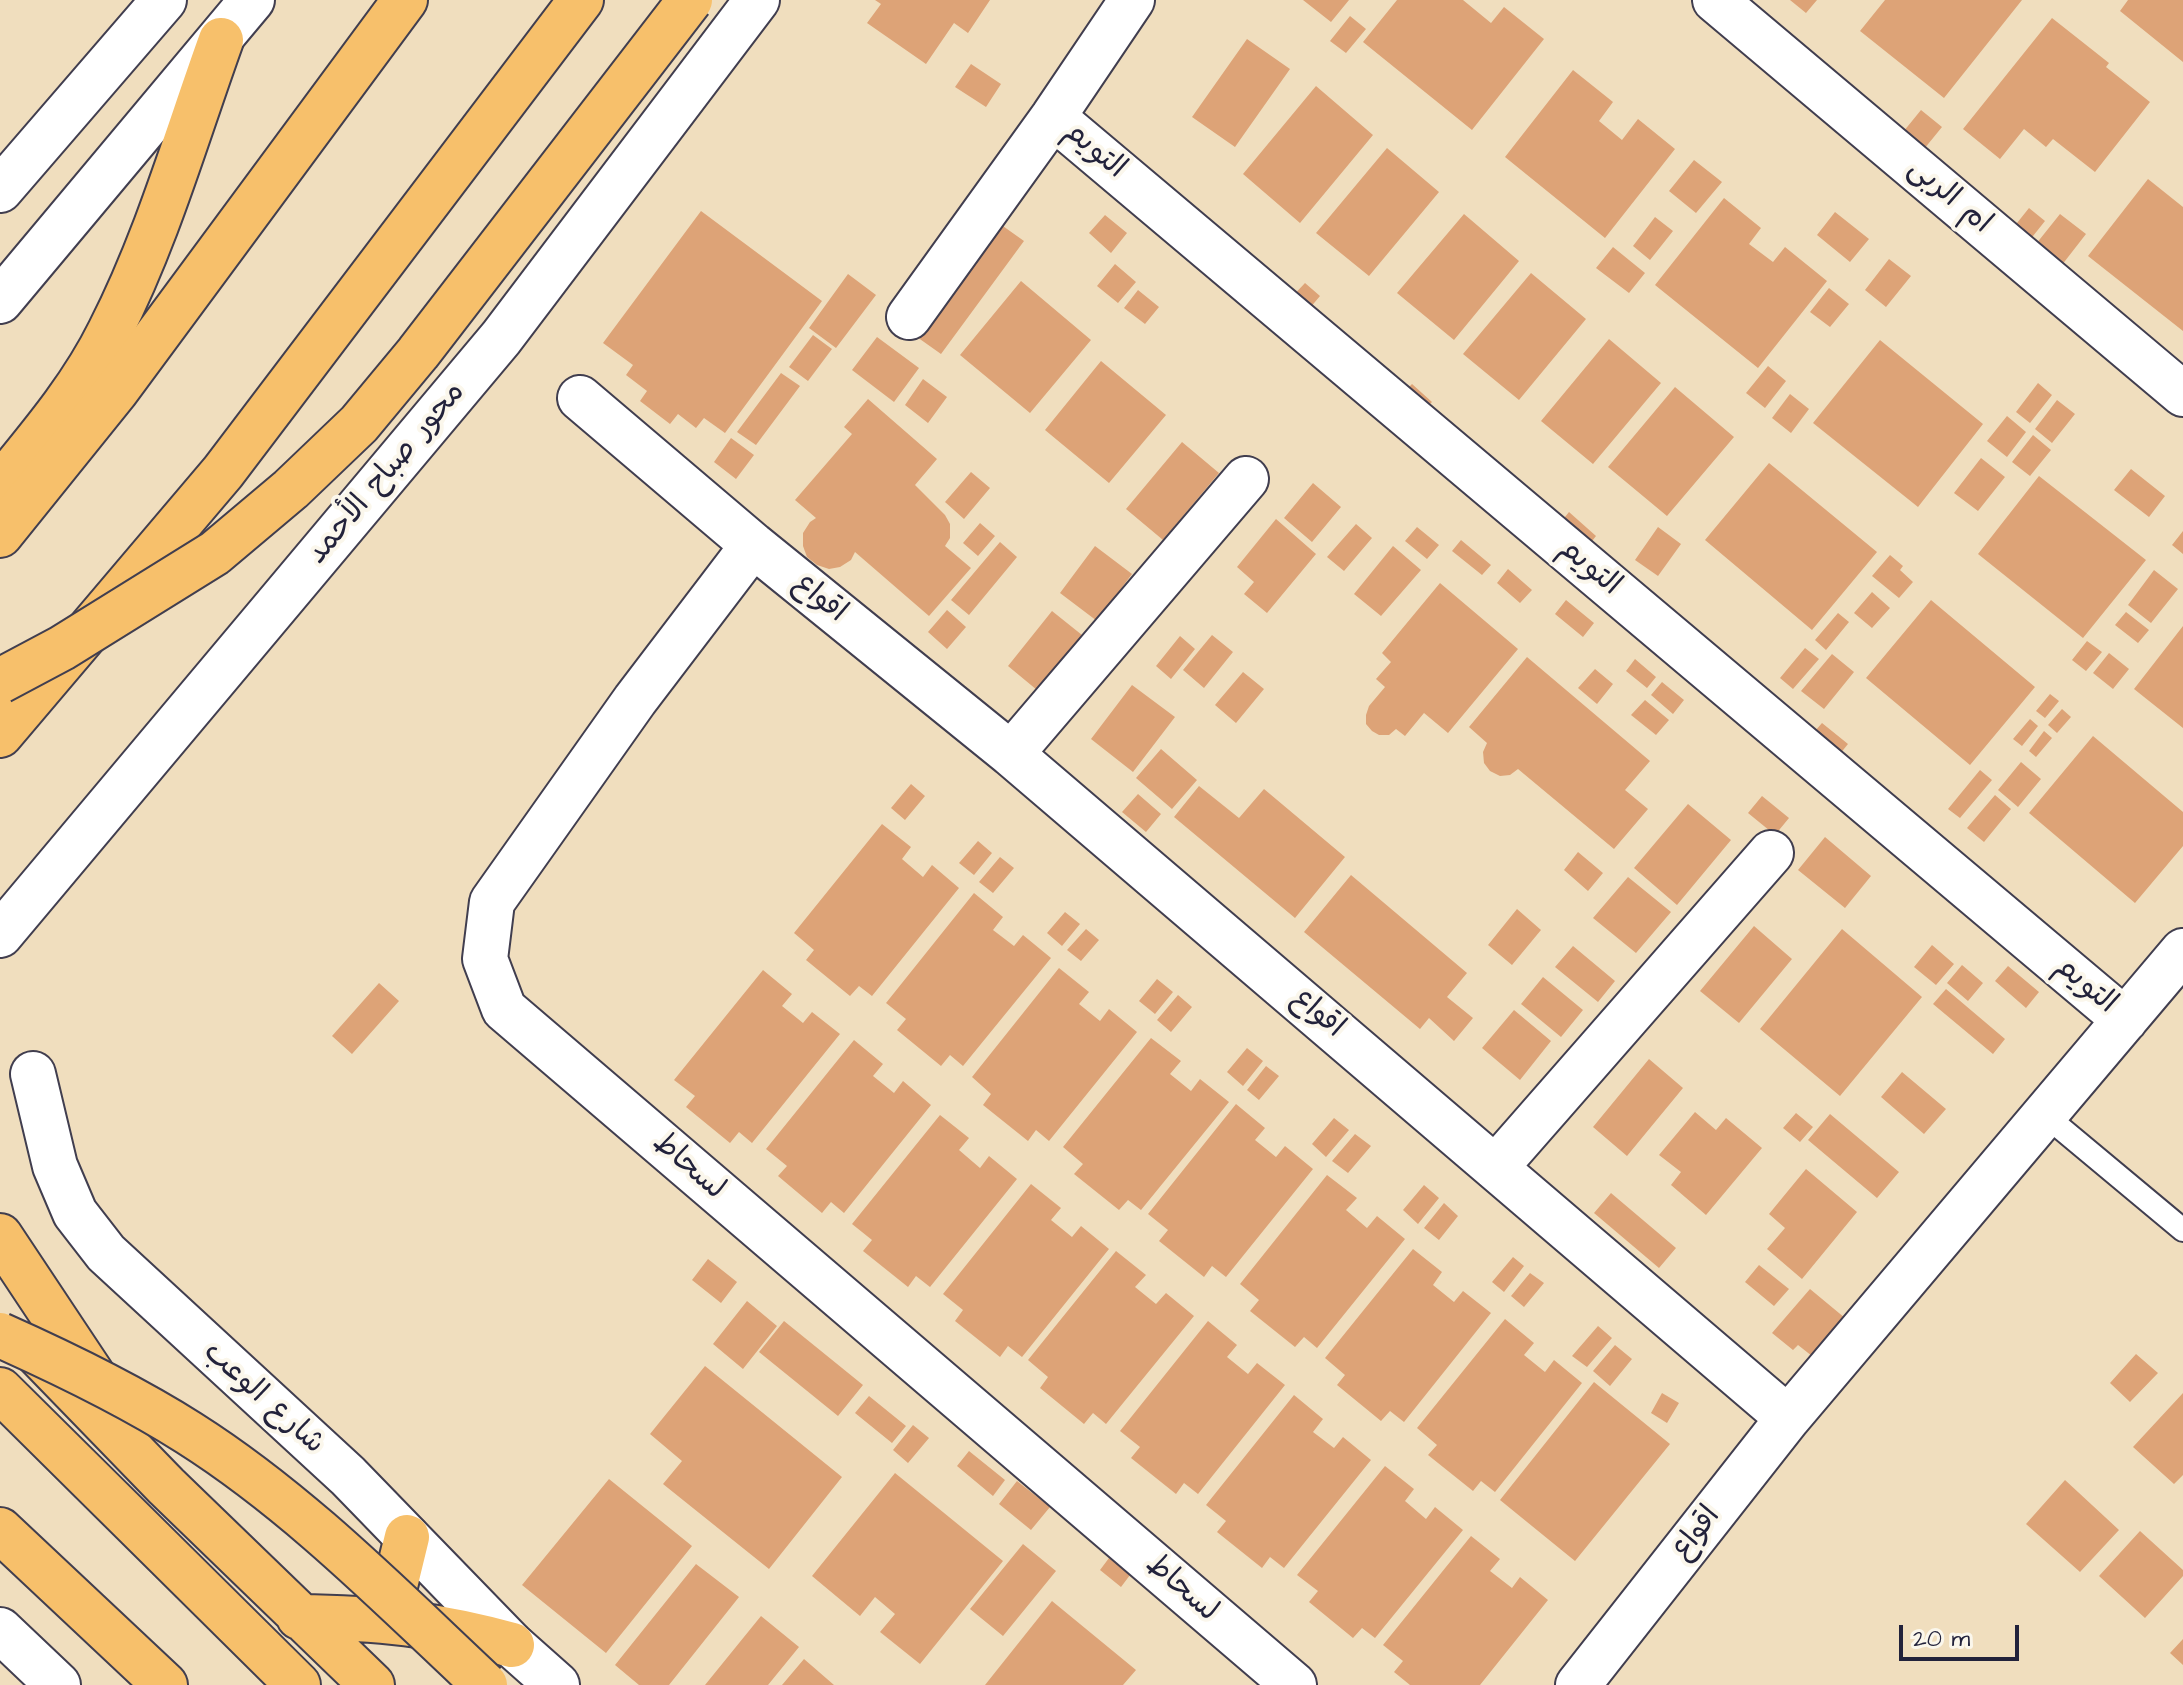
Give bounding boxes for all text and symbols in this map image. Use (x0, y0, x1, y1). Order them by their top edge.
street label: التويم (1055, 115, 1133, 187)
street label: ام الربى (1900, 152, 1998, 242)
street label: محور صباح الأحمد (300, 376, 474, 572)
street label: التويم (1550, 532, 1628, 604)
street label: اقواع (785, 566, 853, 632)
street label: التويم (2046, 950, 2124, 1022)
street label: اقواع (1283, 981, 1351, 1047)
street label: لسحاط (644, 1126, 732, 1208)
street label: شارع الوعب (195, 1335, 331, 1463)
street label: اقواع (1665, 1500, 1729, 1568)
street label: لسحاط (1137, 1548, 1225, 1630)
scale bar (1903, 1609, 2023, 1659)
text: 20 m (1913, 1622, 1970, 1656)

